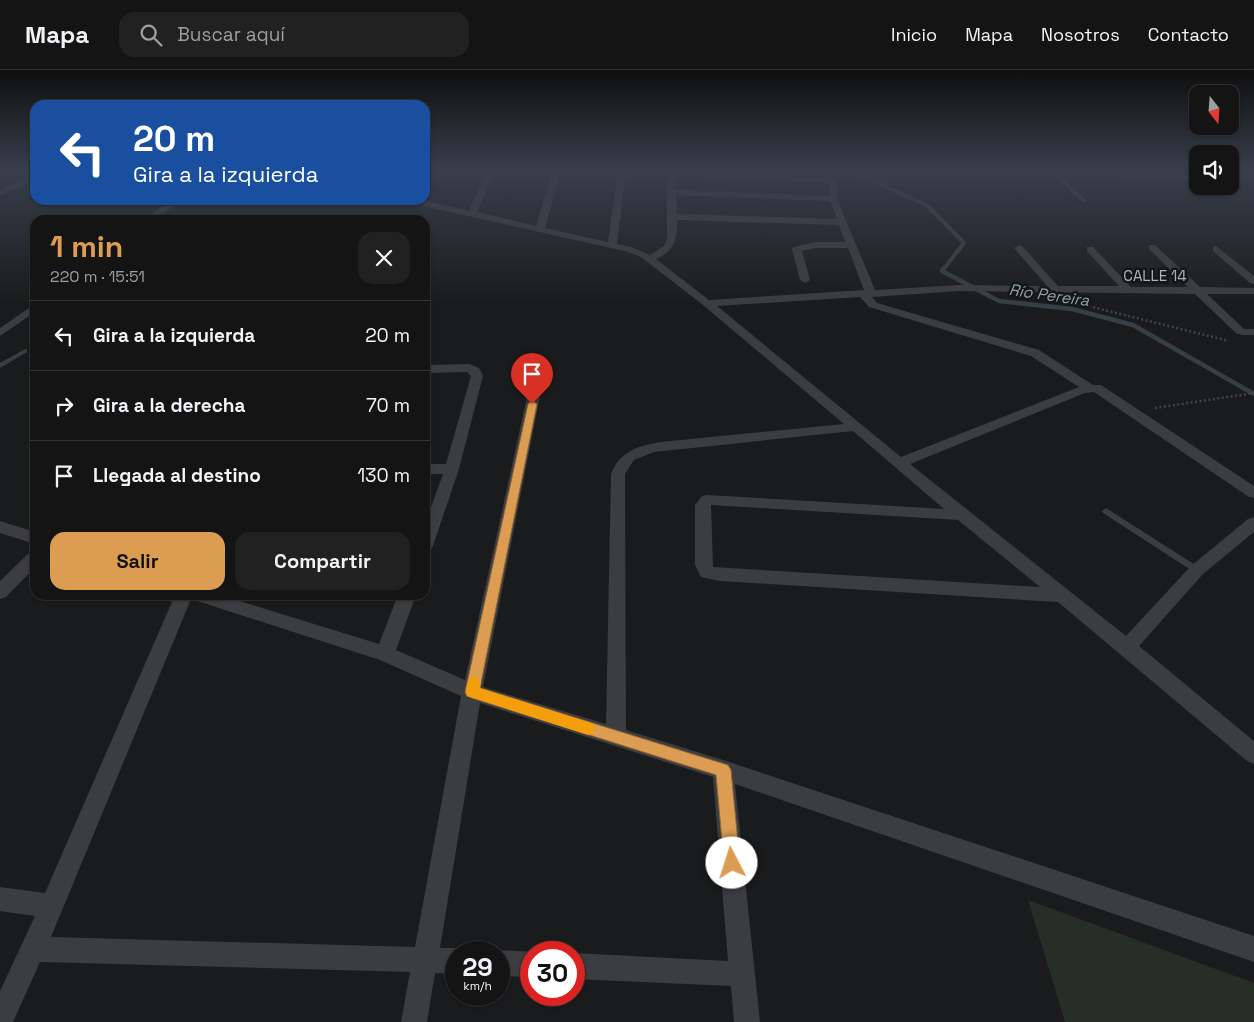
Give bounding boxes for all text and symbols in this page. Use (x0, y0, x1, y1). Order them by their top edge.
search box (119, 12, 469, 57)
text: Mapa (25, 19, 89, 50)
icon: search (137, 21, 165, 49)
text: Buscar aquí (177, 22, 285, 47)
text: Inicio (891, 23, 937, 46)
text: Mapa (965, 23, 1013, 46)
text: Nosotros (1041, 23, 1120, 46)
text: Contacto (1148, 23, 1229, 46)
north arrow (1189, 85, 1239, 135)
map controls (1189, 85, 1239, 195)
text: 20 m (133, 117, 215, 161)
icon: left (50, 120, 115, 185)
button: sound (1189, 145, 1239, 195)
text: Gira a la izquierda (133, 160, 318, 188)
text: 1 min (50, 227, 123, 266)
button: close (358, 232, 410, 284)
text: 220 m · 15:51 (50, 266, 145, 287)
street label: CALLE 14 (1123, 266, 1187, 285)
water label: Río Pereira (1007, 279, 1091, 311)
icon: left (50, 322, 78, 350)
text: Gira a la izquierda (93, 323, 255, 348)
text: 20 m (365, 323, 410, 348)
pin (511, 353, 553, 404)
icon: arrive (518, 360, 546, 388)
icon: right (50, 392, 78, 420)
text: Gira a la derecha (93, 393, 245, 418)
text: 70 m (366, 393, 410, 418)
icon: arrive (50, 462, 78, 490)
text: Llegada al destino (93, 463, 261, 488)
text: 130 m (357, 463, 410, 488)
button: Salir (50, 532, 225, 590)
button: Compartir (235, 532, 410, 590)
position arrow (705, 836, 757, 888)
speed limit sign: 30 (520, 941, 585, 1006)
text: 29 (462, 951, 493, 983)
text: km/h (463, 978, 492, 994)

